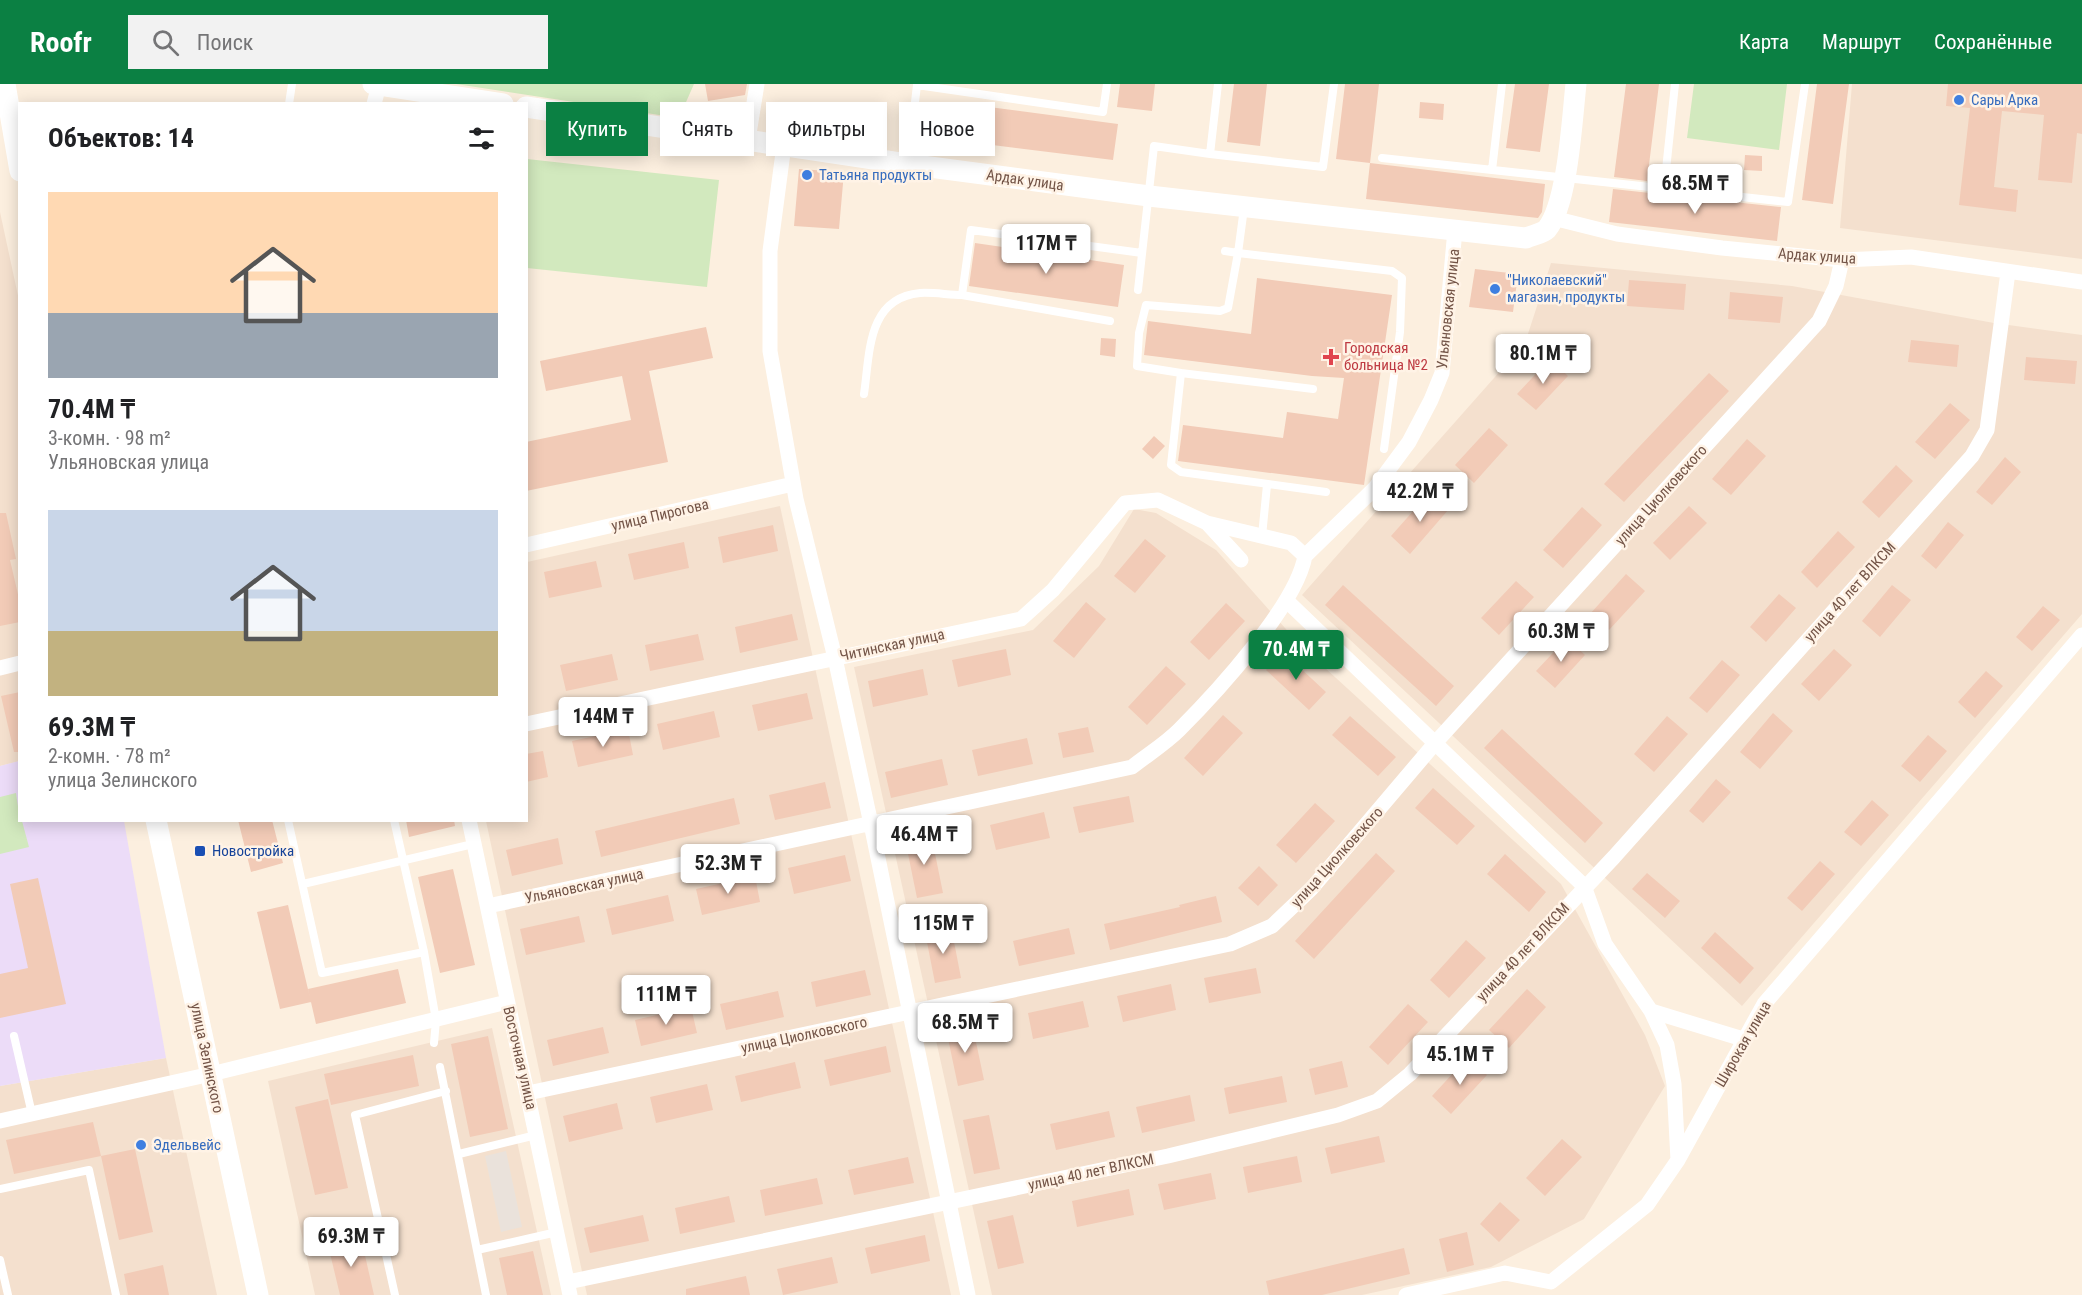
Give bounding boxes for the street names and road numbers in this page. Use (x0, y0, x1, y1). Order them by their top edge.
street label: Ардак улица (985, 166, 1065, 194)
street label: Ардак улица (1777, 244, 1857, 268)
street label: Ульяновская улица (1433, 248, 1463, 370)
street label: улица Циолковского (1611, 441, 1711, 549)
street label: улица Пирогова (610, 495, 710, 535)
street label: улица 40 лет ВЛКСМ (1801, 538, 1899, 646)
street label: Читинская улица (838, 625, 946, 665)
street label: улица Циолковского (1287, 803, 1387, 911)
street label: Ульяновская улица (523, 865, 645, 907)
street label: улица 40 лет ВЛКСМ (1473, 899, 1573, 1005)
street label: Широкая улица (1711, 998, 1775, 1090)
street label: улица Зелинского (187, 1001, 227, 1115)
street label: Восточная улица (499, 1005, 541, 1111)
street label: улица Циолковского (739, 1013, 869, 1057)
street label: улица 40 лет ВЛКСМ (1027, 1150, 1155, 1194)

